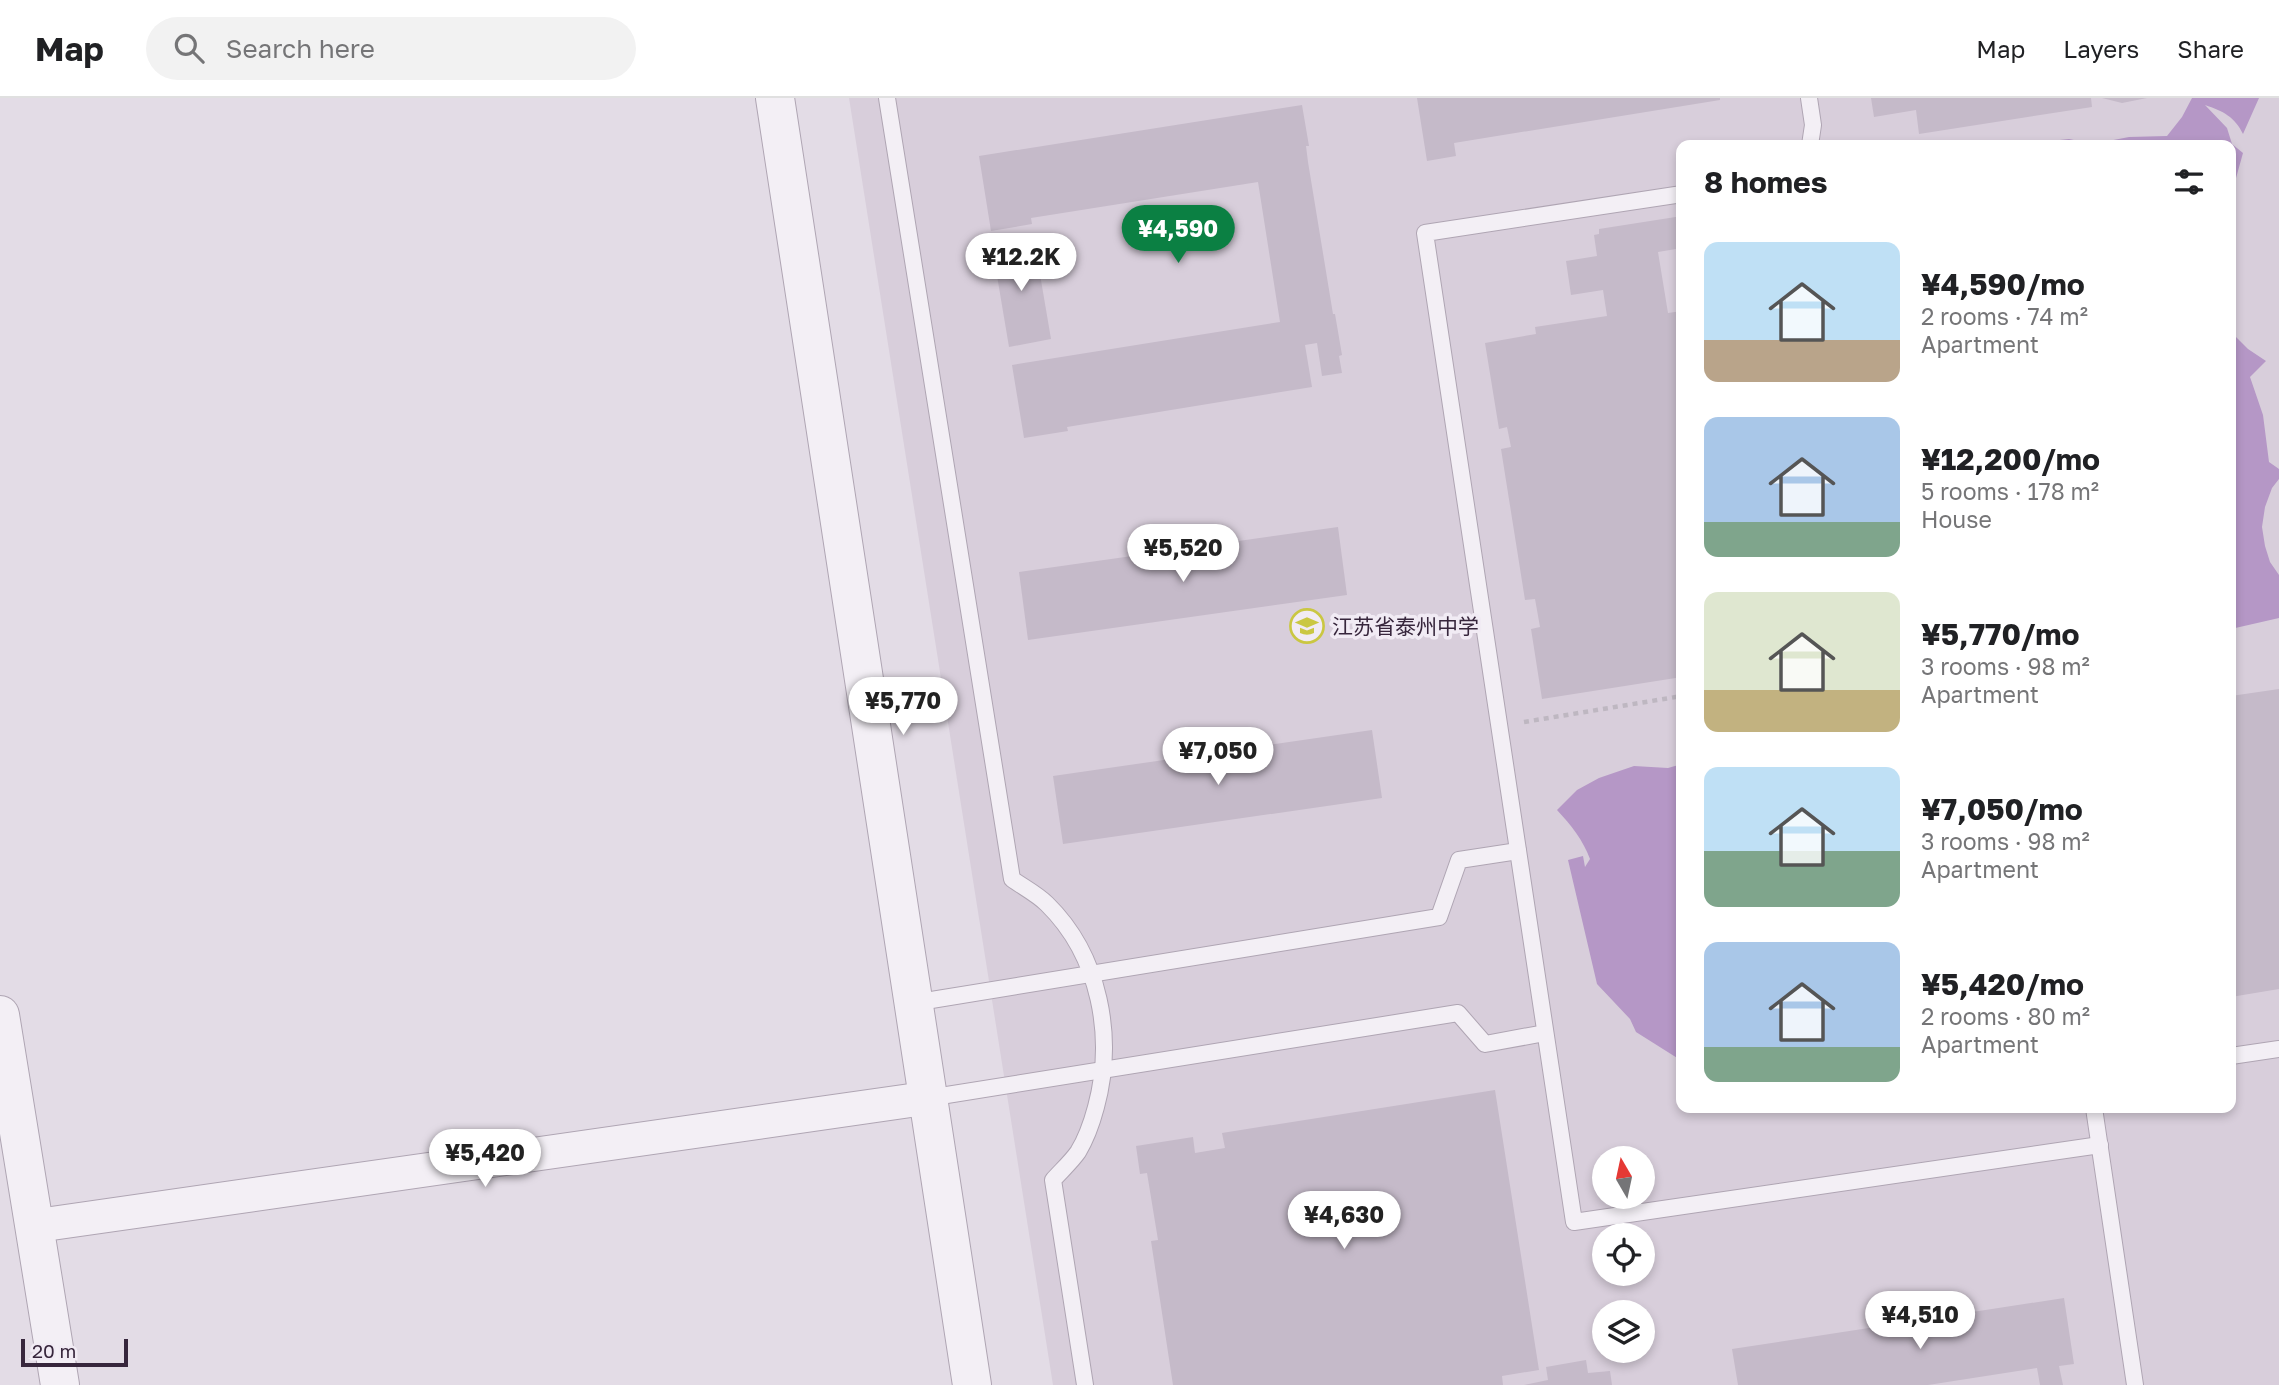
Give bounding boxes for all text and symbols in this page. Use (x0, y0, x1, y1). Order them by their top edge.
search box (146, 17, 636, 80)
text: Map (35, 29, 104, 68)
icon: search (170, 29, 208, 67)
text: Search here (226, 33, 375, 64)
text: Map (1976, 34, 2025, 63)
text: Layers (2063, 34, 2139, 63)
text: Share (2177, 34, 2244, 63)
icon: filters (2170, 163, 2208, 201)
text: 8 homes (1704, 164, 1828, 200)
pin: ¥4,590 (1121, 206, 1235, 265)
text: ¥4,590 (1138, 214, 1218, 242)
pin: ¥12.2K (964, 234, 1078, 293)
text: ¥12.2K (981, 242, 1061, 270)
text: ¥4,590/mo (1921, 266, 2085, 302)
icon: home (1760, 270, 1844, 354)
text: 2 rooms · 74 m² (1921, 302, 2088, 330)
text: Apartment (1921, 330, 2039, 358)
text: ¥12,200/mo (1921, 441, 2100, 477)
icon: home (1760, 445, 1844, 529)
text: 5 rooms · 178 m² (1921, 477, 2099, 505)
text: House (1921, 505, 1992, 533)
pin: ¥5,520 (1126, 524, 1240, 584)
text: ¥5,520 (1143, 533, 1223, 561)
school or university icon: 江苏省泰州中学 (1288, 607, 1326, 645)
place label: 江苏省泰州中学 (1332, 613, 1479, 639)
text: ¥5,770/mo (1921, 616, 2080, 652)
icon: home (1760, 620, 1844, 704)
text: 3 rooms · 98 m² (1921, 652, 2090, 680)
pin: ¥5,770 (846, 678, 960, 737)
text: Apartment (1921, 680, 2039, 708)
text: ¥5,770 (865, 686, 941, 714)
pin: ¥7,050 (1161, 728, 1275, 787)
text: ¥7,050 (1178, 736, 1258, 764)
text: ¥7,050/mo (1921, 791, 2083, 827)
icon: home (1760, 795, 1844, 879)
text: 3 rooms · 98 m² (1921, 827, 2090, 855)
text: Apartment (1921, 855, 2039, 883)
text: ¥5,420/mo (1921, 966, 2084, 1002)
icon: home (1760, 970, 1844, 1054)
text: 2 rooms · 80 m² (1921, 1002, 2090, 1030)
text: Apartment (1921, 1030, 2039, 1058)
pin: ¥5,420 (428, 1130, 542, 1189)
text: ¥5,420 (445, 1138, 525, 1166)
north arrow (1592, 1146, 1656, 1209)
map controls (1592, 1146, 1655, 1363)
pin: ¥4,630 (1287, 1192, 1401, 1251)
text: ¥4,630 (1304, 1200, 1384, 1228)
button: locate (1592, 1223, 1655, 1286)
pin: ¥4,510 (1863, 1292, 1977, 1351)
button: layers (1592, 1300, 1655, 1363)
text: ¥4,510 (1881, 1300, 1959, 1328)
scale bar (21, 1336, 128, 1368)
text: 20 m (32, 1339, 76, 1362)

